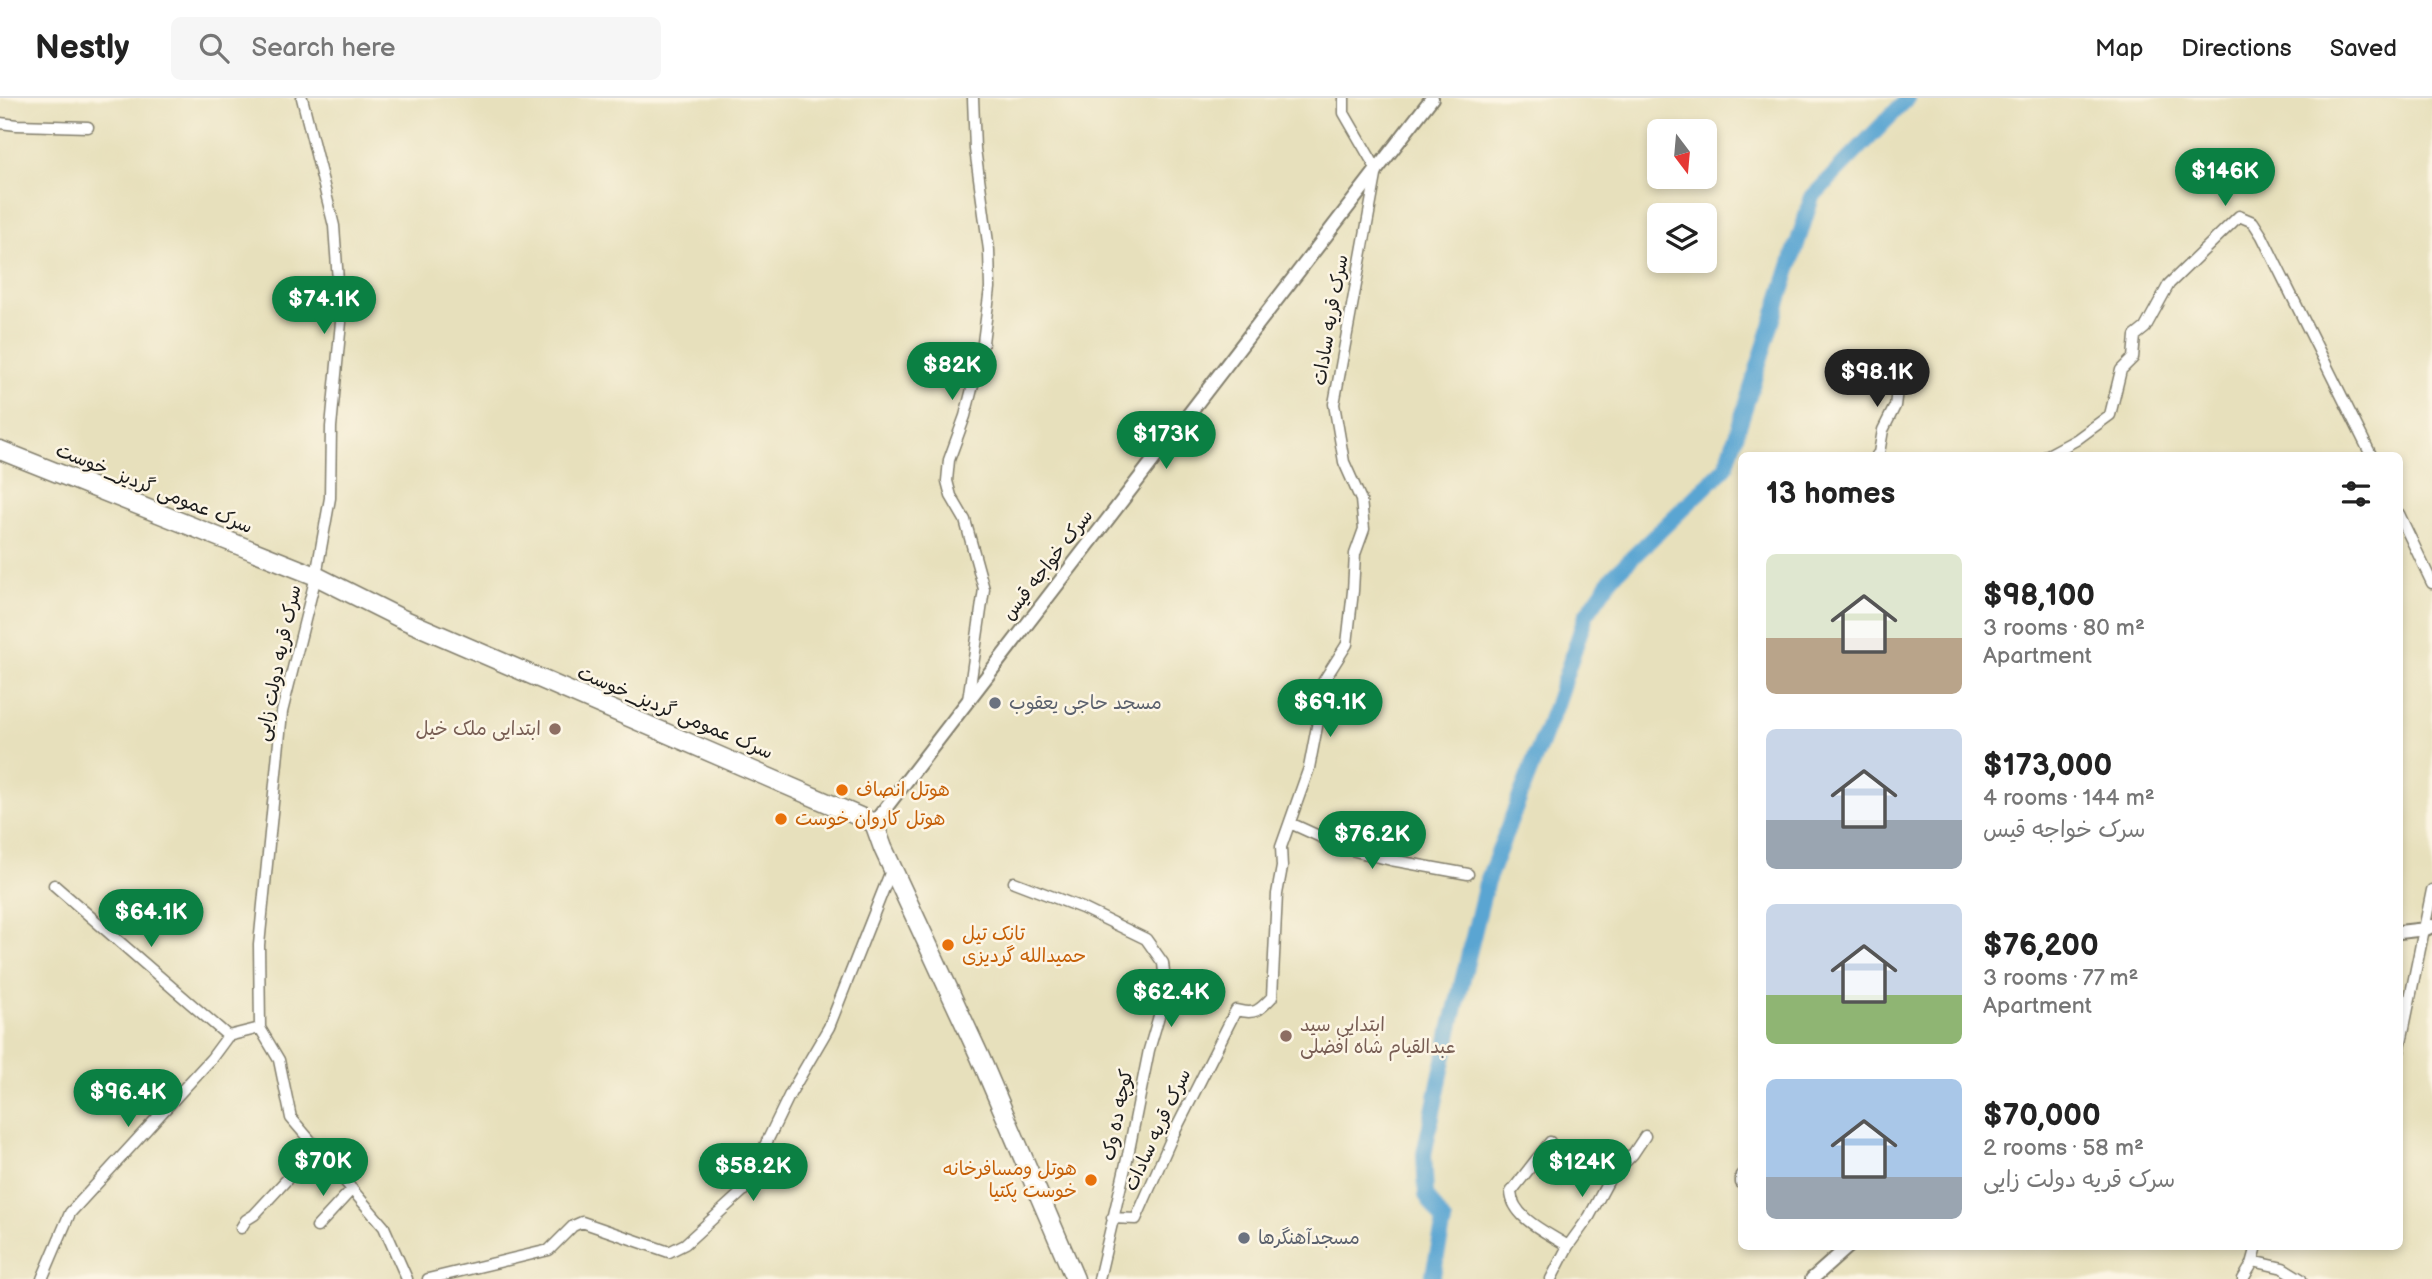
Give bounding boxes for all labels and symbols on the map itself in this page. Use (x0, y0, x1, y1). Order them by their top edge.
north arrow (1647, 119, 1717, 189)
pin: $146K (2176, 148, 2274, 208)
street label: سرک قریه سادات (1308, 253, 1354, 387)
pin: $74.1K (267, 276, 381, 336)
pin: $82K (911, 342, 993, 402)
pin: $98.1K (1820, 350, 1934, 409)
pin: $173K (1117, 412, 1215, 471)
street label: سرک عمومی گردیز_خوست (52, 439, 256, 539)
street label: سرک خواجه قیس (998, 505, 1098, 625)
street label: سرک قریه دولت زایی (251, 583, 307, 743)
street label: سرک عمومی گردیز_خوست (574, 661, 776, 765)
pin: $69.1K (1273, 680, 1387, 739)
place label: مسجد حاجی یعقوب (1009, 692, 1162, 715)
marker: مسجد حاجی یعقوب (987, 695, 1003, 711)
place label: ابتدایی ملک خیل (415, 718, 541, 741)
marker: ابتدایی ملک خیل (547, 721, 563, 737)
place label: هوتل انصاف (856, 779, 950, 802)
marker: هوتل انصاف (834, 782, 850, 798)
place label: هوتل کاروان خوست (795, 808, 946, 831)
marker: هوتل کاروان خوست (773, 811, 789, 827)
pin: $76.2K (1315, 812, 1429, 871)
pin: $64.1K (94, 890, 208, 949)
place label: تانک تیل حمیدالله گردیزی (962, 923, 1086, 968)
marker: تانک تیل حمیدالله گردیزی (940, 937, 956, 953)
pin: $62.4K (1114, 970, 1228, 1029)
place label: ابتدایی سید عبدالقیام شاه افضلی (1300, 1014, 1456, 1061)
marker: ابتدایی سید عبدالقیام شاه افضلی (1278, 1028, 1294, 1044)
street label: سرک قریه سادات (1120, 1065, 1196, 1195)
street label: کوچه ده وک (1097, 1067, 1139, 1163)
pin: $96.4K (71, 1070, 185, 1129)
pin: $70K (282, 1138, 364, 1198)
pin: $124K (1533, 1140, 1631, 1199)
pin: $58.2K (696, 1144, 810, 1203)
place label: هوتل ومسافرخانه خوست پکتیا (943, 1158, 1077, 1203)
marker: هوتل ومسافرخانه خوست پکتیا (1083, 1172, 1099, 1188)
place label: مسجدآهنگرها (1258, 1227, 1360, 1250)
marker: مسجدآهنگرها (1236, 1230, 1252, 1246)

